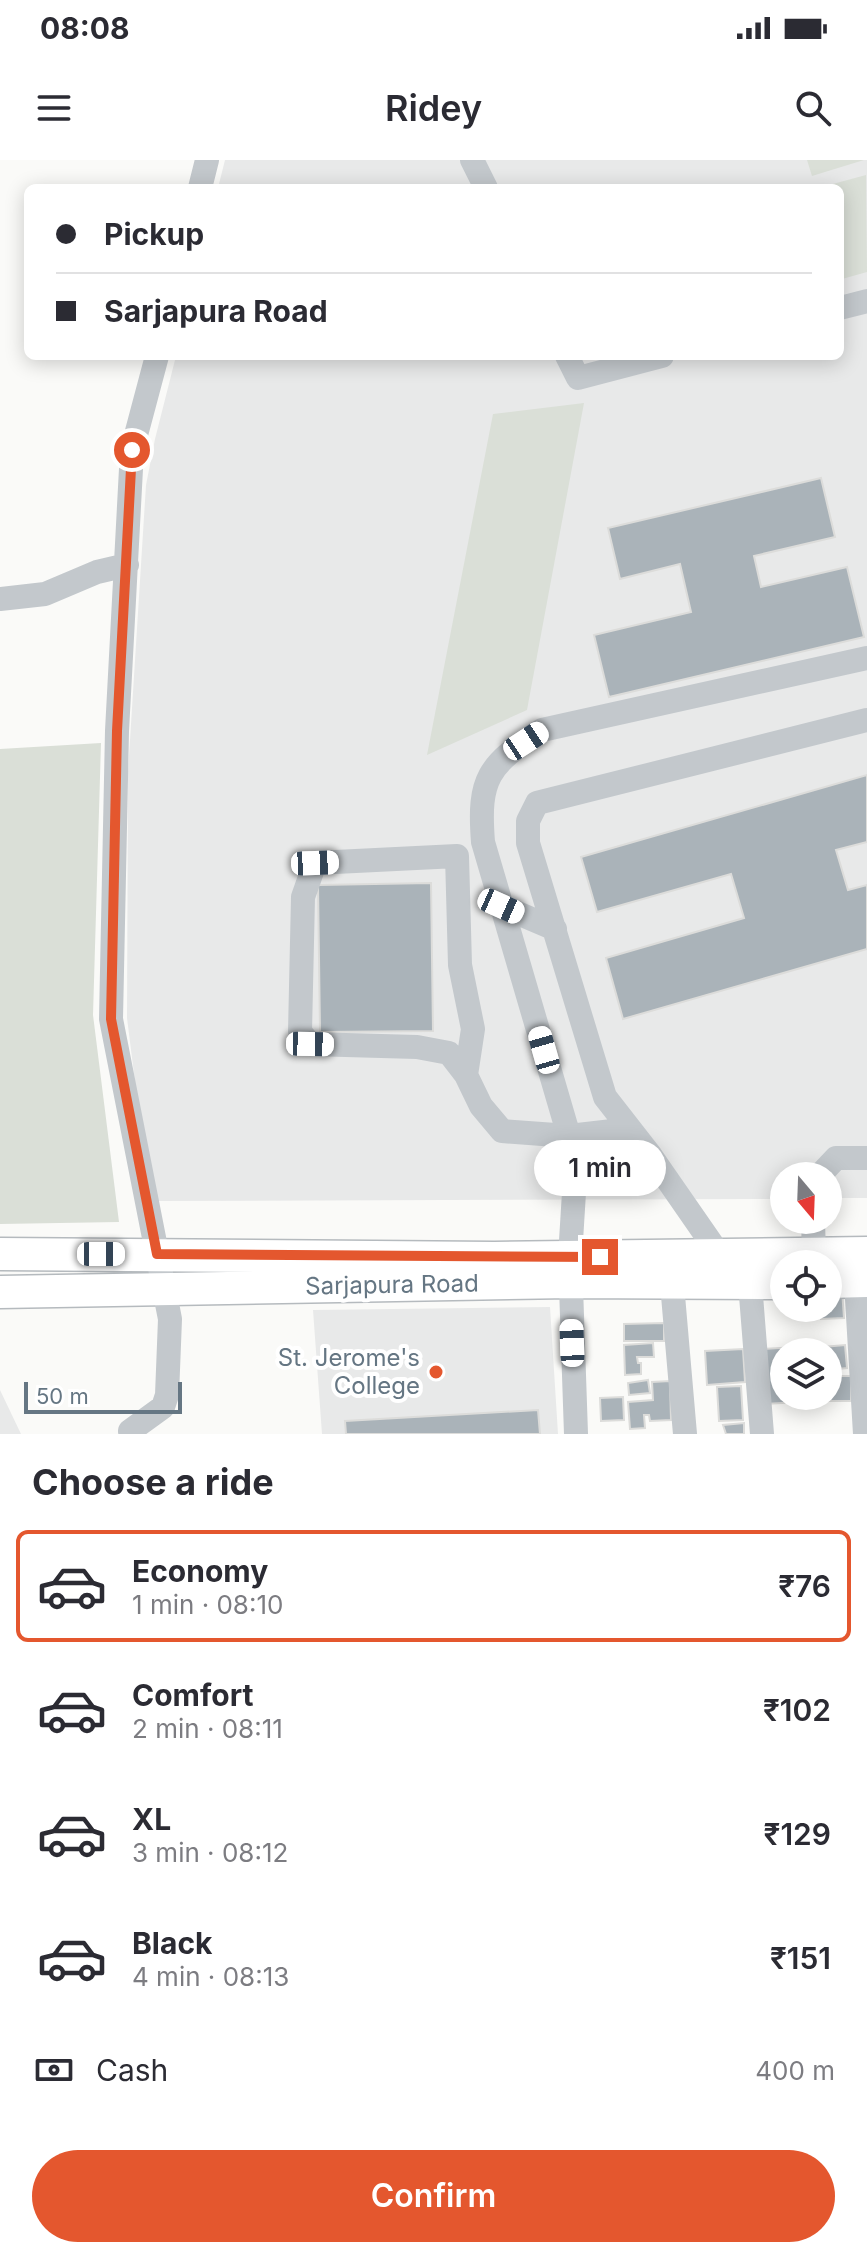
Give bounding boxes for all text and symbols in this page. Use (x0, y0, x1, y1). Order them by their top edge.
text: 08:08 (40, 10, 130, 46)
icon: menu (32, 86, 76, 130)
text: Ridey (385, 86, 482, 130)
icon: search (791, 86, 835, 130)
text: Pickup (104, 216, 204, 252)
text: Sarjapura Road (104, 293, 328, 329)
route start (114, 432, 150, 468)
car (499, 718, 553, 764)
car (291, 850, 339, 876)
car (474, 885, 528, 927)
car (526, 1024, 562, 1076)
car (286, 1032, 334, 1056)
callout: 1 min (534, 1141, 666, 1197)
text: 1 min (568, 1152, 632, 1183)
north arrow (770, 1162, 842, 1234)
map controls (770, 1162, 842, 1410)
route end (582, 1239, 618, 1275)
car (77, 1242, 125, 1266)
button: locate (770, 1250, 842, 1322)
street label: Sarjapura Road (305, 1268, 479, 1301)
car (559, 1319, 585, 1367)
button: layers (770, 1338, 842, 1410)
place label: St. Jerome's College (278, 1343, 420, 1400)
marker: St. Jerome's College (427, 1363, 445, 1381)
scale bar (24, 1378, 182, 1414)
text: 50 m (36, 1383, 89, 1409)
text: Choose a ride (32, 1460, 274, 1504)
icon: car (36, 1550, 108, 1622)
text: Economy (132, 1553, 268, 1589)
text: ₹76 (778, 1568, 831, 1604)
text: 1 min · 08:10 (132, 1589, 283, 1620)
icon: car (36, 1674, 108, 1746)
text: Comfort (132, 1677, 253, 1713)
text: ₹102 (763, 1692, 831, 1728)
text: 2 min · 08:11 (132, 1713, 283, 1744)
icon: car (36, 1798, 108, 1870)
text: XL (132, 1801, 171, 1837)
text: ₹129 (764, 1816, 831, 1852)
text: 3 min · 08:12 (132, 1837, 288, 1868)
icon: car (36, 1922, 108, 1994)
text: Black (132, 1925, 212, 1961)
text: ₹151 (770, 1940, 831, 1976)
text: 4 min · 08:13 (132, 1961, 289, 1992)
icon: cash (32, 2048, 76, 2092)
text: Cash (96, 2052, 168, 2088)
text: 400 m (755, 2055, 835, 2086)
button: Confirm (32, 2150, 835, 2242)

